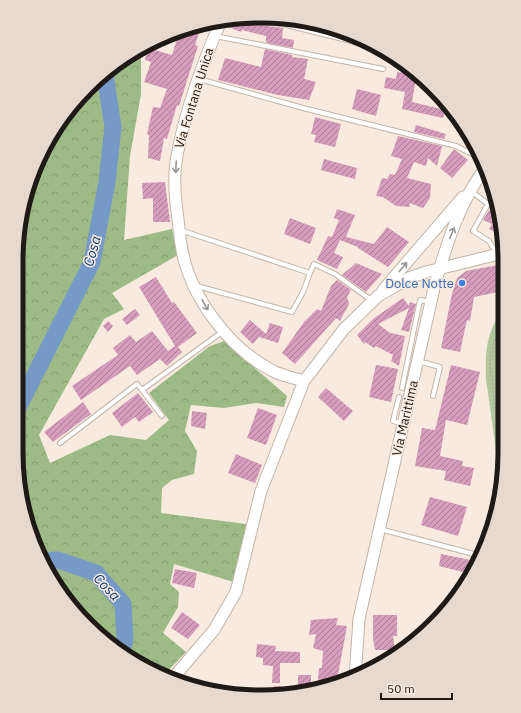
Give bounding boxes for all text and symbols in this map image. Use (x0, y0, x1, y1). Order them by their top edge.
street label: Via Fontana Unica (171, 45, 217, 151)
one-way arrow (172, 160, 180, 173)
one-way arrow (449, 227, 456, 239)
water label: Cosa (79, 234, 105, 268)
one-way arrow (398, 261, 407, 272)
place label: Dolce Notte (385, 275, 454, 292)
marker: Dolce Notte (457, 278, 467, 288)
one-way arrow (202, 299, 210, 311)
street label: Via Marittima (388, 378, 422, 458)
water label: Cosa (90, 570, 124, 604)
scale bar (381, 675, 452, 701)
text: 50 m (387, 681, 415, 696)

